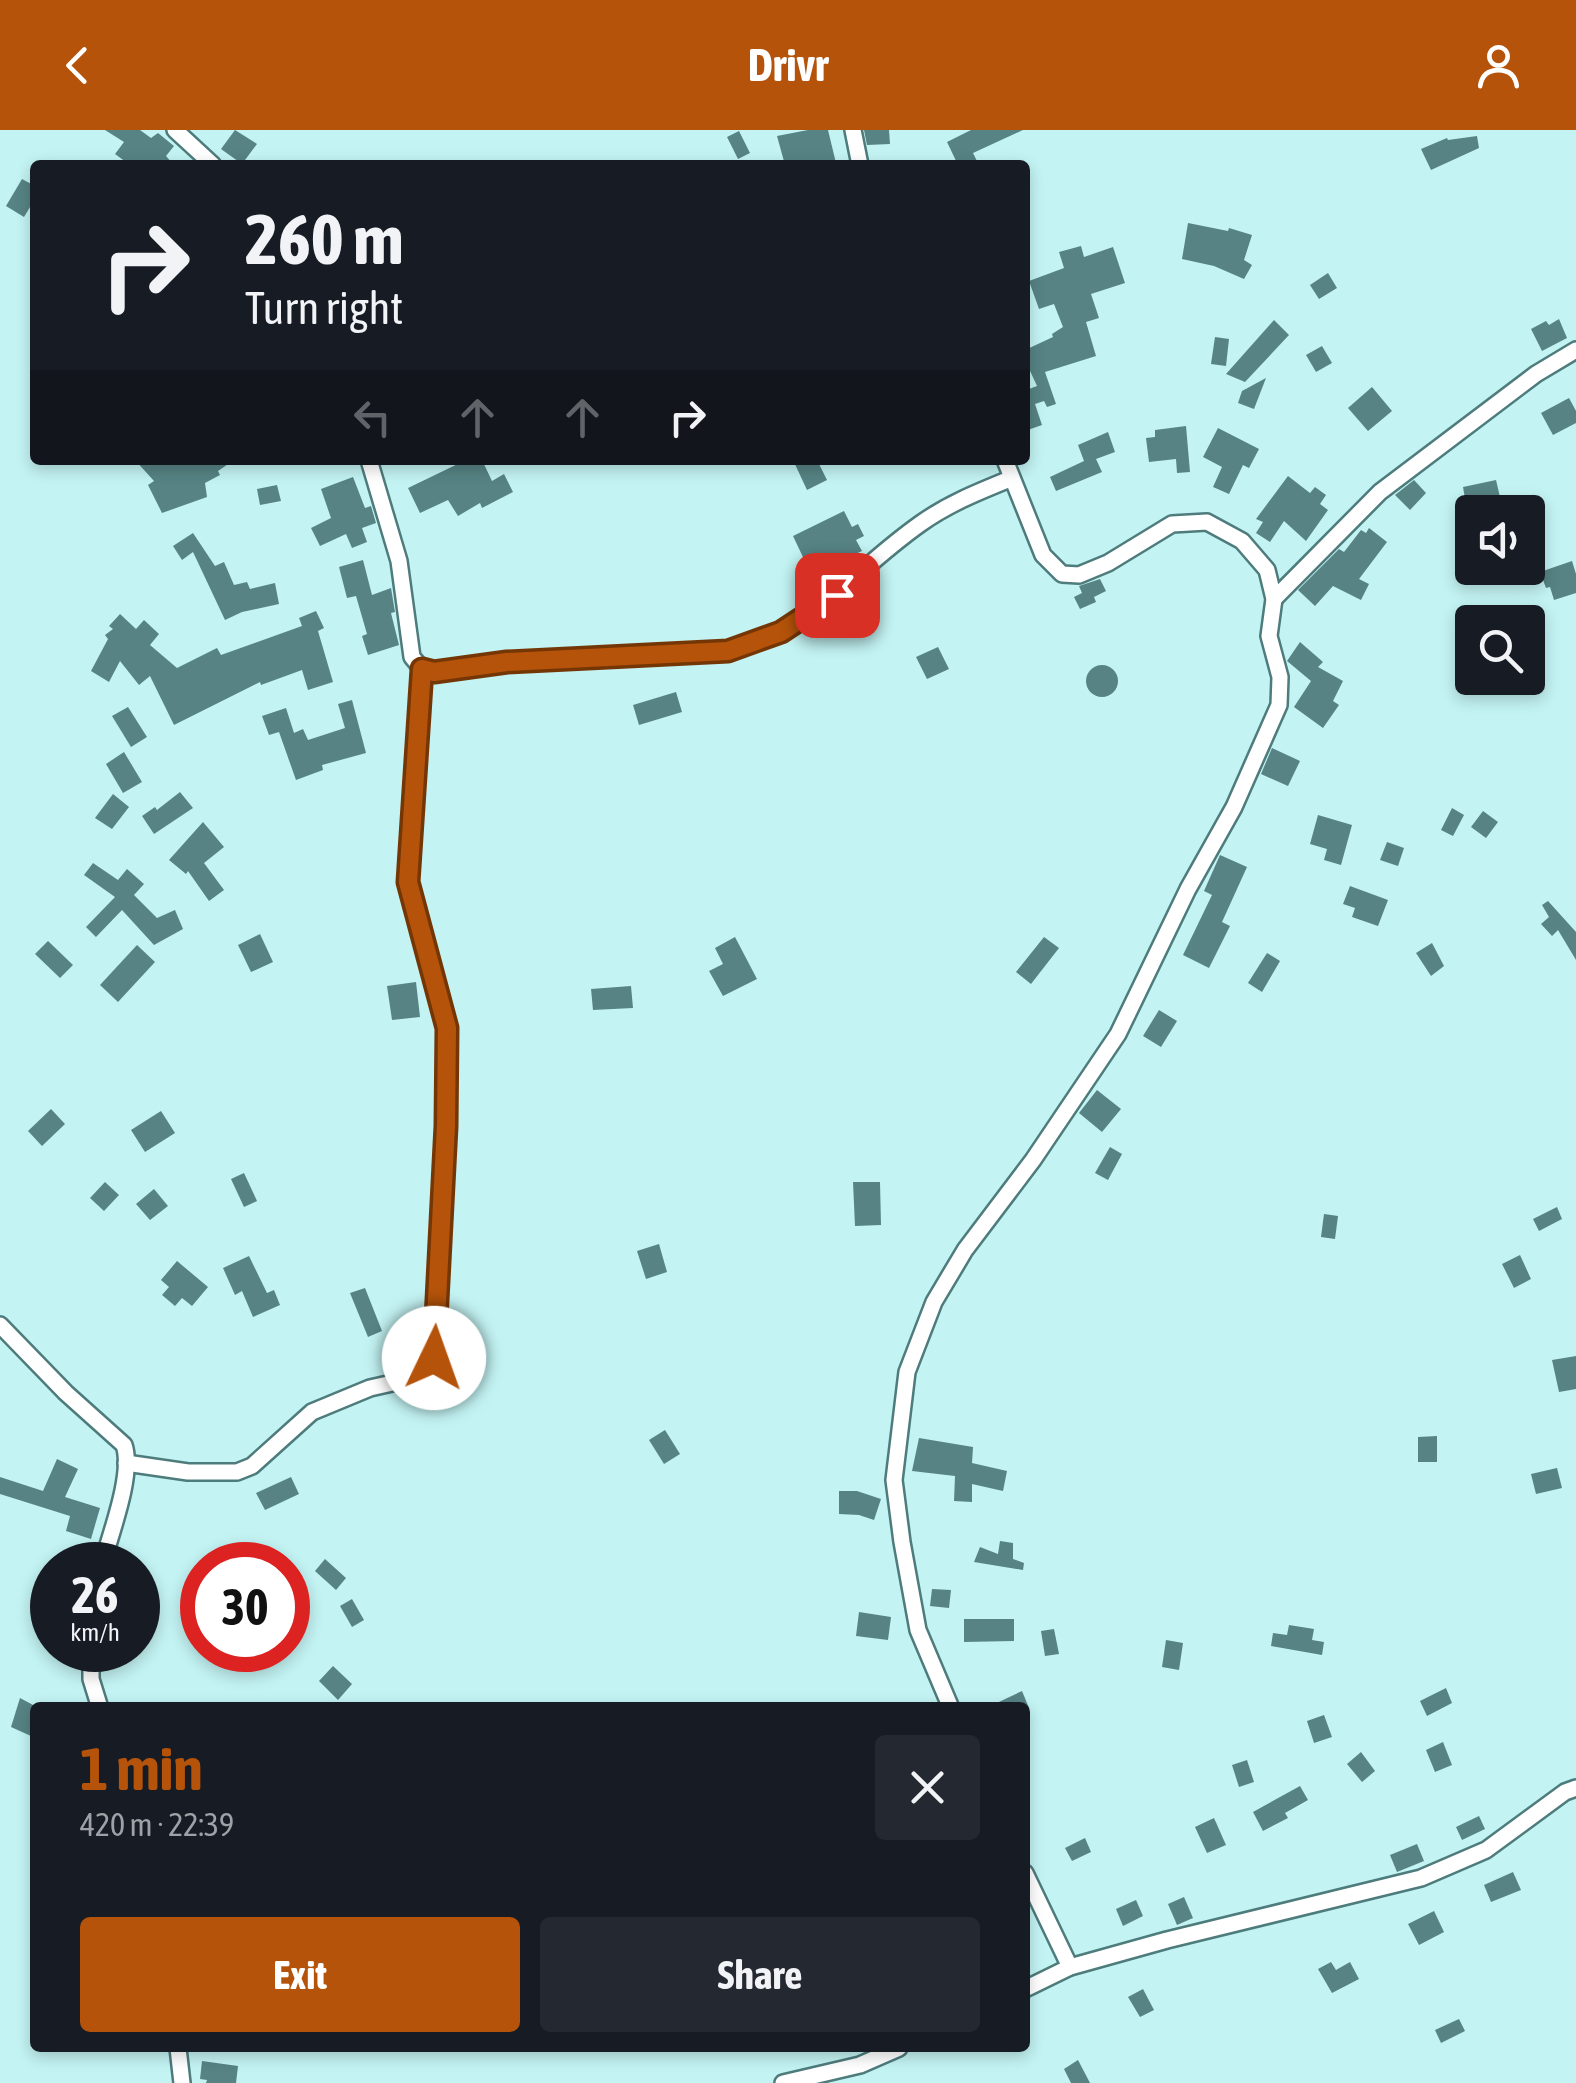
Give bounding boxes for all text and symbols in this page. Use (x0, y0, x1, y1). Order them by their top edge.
icon: back (50, 38, 105, 93)
icon: person (1471, 38, 1526, 93)
text: Drivr (748, 39, 828, 91)
text: 260 m (245, 199, 404, 279)
icon: right (80, 200, 210, 330)
text: Turn right (245, 282, 403, 334)
icon: left (345, 390, 400, 445)
icon: ahead (450, 390, 505, 445)
icon: ahead (555, 390, 610, 445)
icon: right (660, 390, 715, 445)
map controls (1455, 495, 1545, 695)
button: sound (1455, 495, 1545, 585)
pin (795, 553, 880, 638)
icon: arrive (810, 568, 865, 623)
button: search (1455, 605, 1545, 695)
position arrow (382, 1306, 486, 1410)
speed limit sign: 30 (180, 1542, 310, 1672)
text: 26 (71, 1566, 118, 1624)
text: km/h (70, 1618, 120, 1646)
text: 1 min (80, 1734, 203, 1803)
button: close (875, 1735, 980, 1840)
text: 420 m · 22:39 (80, 1806, 234, 1843)
button: Exit (80, 1917, 520, 2032)
button: Share (540, 1917, 980, 2032)

